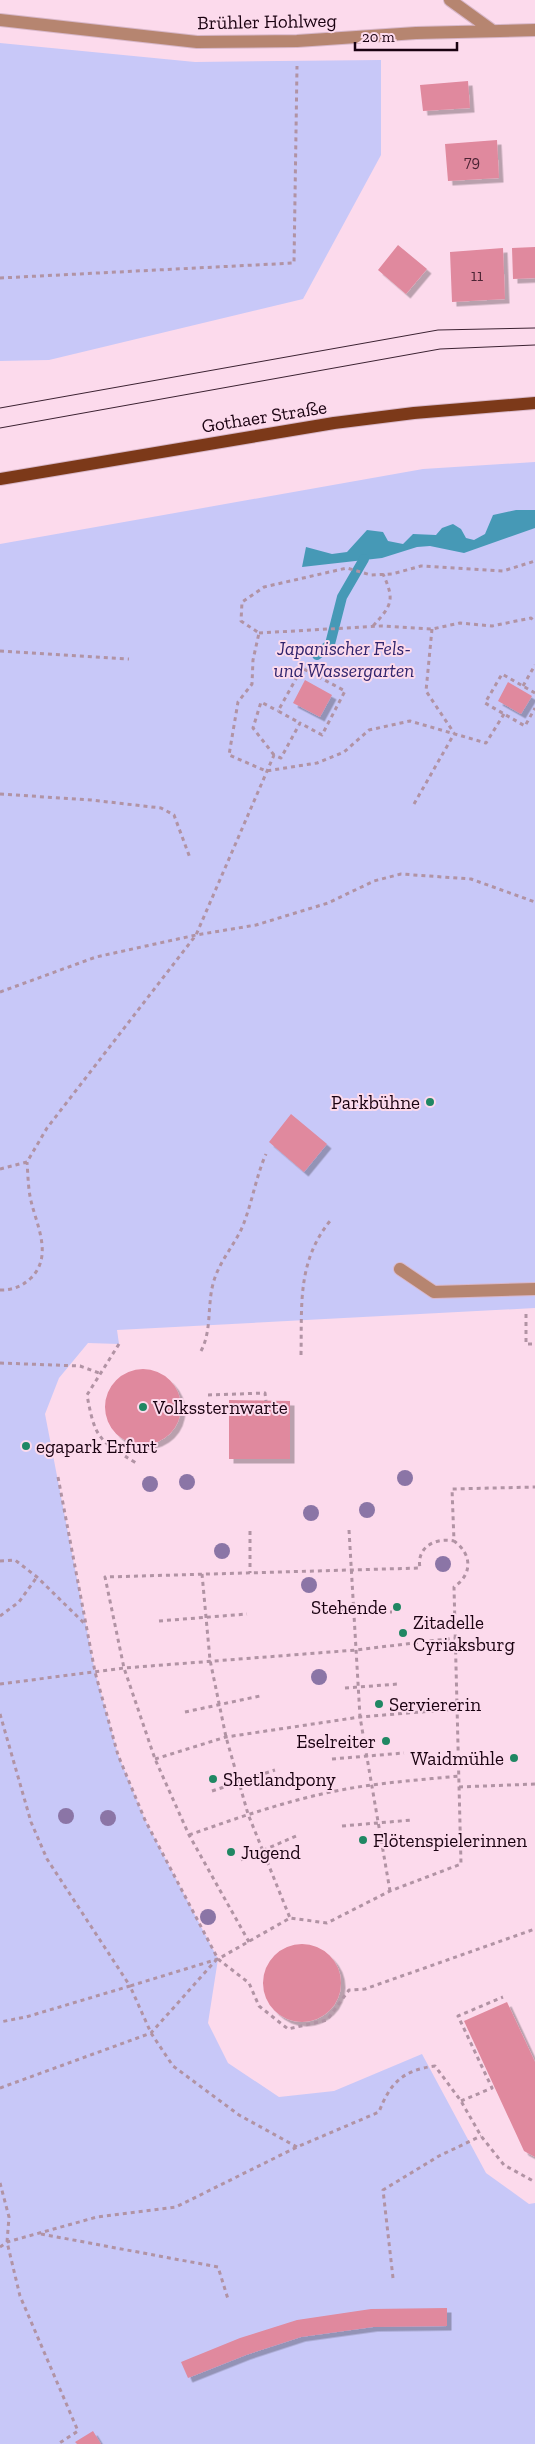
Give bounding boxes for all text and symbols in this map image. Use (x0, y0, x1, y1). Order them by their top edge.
street label: Brühler Hohlweg (197, 9, 338, 34)
scale bar (355, 20, 458, 52)
text: 20 m (362, 28, 395, 46)
house number: 79 (464, 152, 480, 171)
house number: 11 (471, 266, 483, 285)
street label: Gothaer Straße (200, 395, 328, 438)
park label: Japanischer Fels- und Wassergarten (274, 637, 414, 682)
place label: Parkbühne (331, 1091, 420, 1114)
marker: Parkbühne (424, 1096, 436, 1108)
place label: Volkssternwarte (152, 1396, 288, 1419)
marker: Volkssternwarte (137, 1401, 149, 1413)
place label: egapark Erfurt (36, 1435, 157, 1458)
marker: egapark Erfurt (20, 1440, 32, 1452)
place label: Stehende (311, 1596, 387, 1619)
marker: Stehende (391, 1601, 403, 1613)
place label: Zitadelle Cyriaksburg (413, 1611, 515, 1656)
marker: Zitadelle Cyriaksburg (397, 1627, 409, 1639)
place label: Serviererin (389, 1693, 481, 1716)
marker: Serviererin (373, 1698, 385, 1710)
place label: Eselreiter (296, 1730, 376, 1753)
marker: Eselreiter (380, 1735, 392, 1747)
place label: Waidmühle (410, 1747, 504, 1770)
marker: Waidmühle (508, 1752, 520, 1764)
place label: Shetlandpony (223, 1768, 336, 1791)
marker: Shetlandpony (207, 1773, 219, 1785)
place label: Flötenspielerinnen (373, 1829, 527, 1852)
marker: Flötenspielerinnen (357, 1834, 369, 1846)
place label: Jugend (241, 1841, 301, 1864)
marker: Jugend (225, 1846, 237, 1858)

